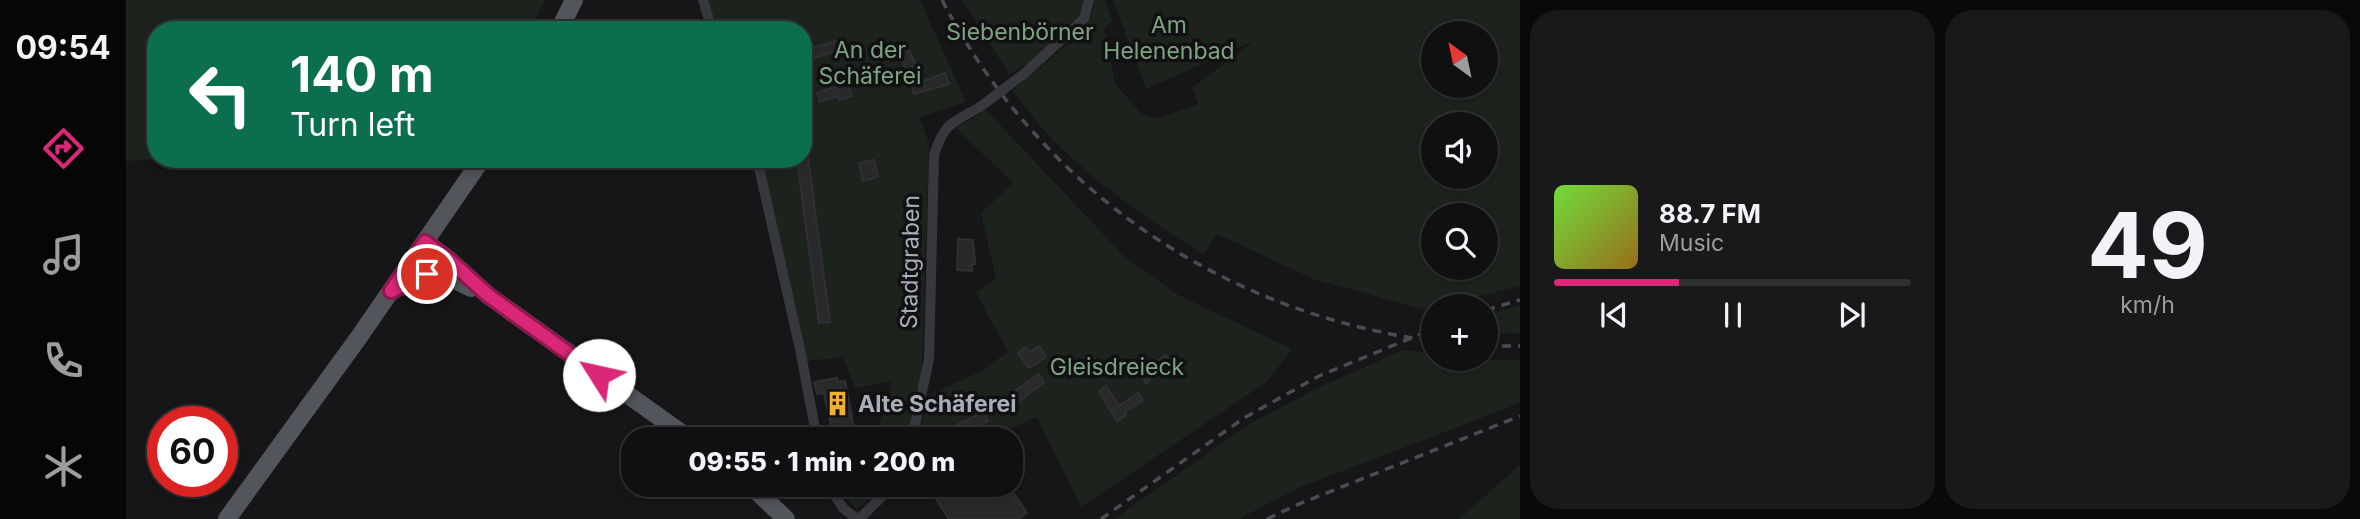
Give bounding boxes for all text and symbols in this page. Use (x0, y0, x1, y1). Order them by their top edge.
park label: Am Helenenbad (1103, 11, 1235, 65)
park label: Siebenbörner (946, 18, 1094, 46)
north arrow (1421, 21, 1498, 98)
map controls (1421, 21, 1498, 371)
text: 09:54 (15, 28, 111, 67)
park label: An der Schäferei (819, 36, 921, 90)
text: 140 m (290, 45, 434, 104)
icon: left (175, 49, 266, 140)
text: Turn left (290, 105, 415, 144)
button: sound (1421, 112, 1498, 189)
icon: directions (39, 124, 88, 173)
text: 49 (2087, 190, 2208, 300)
street label: Stadtgraben (895, 195, 925, 329)
text: 88.7 FM (1659, 198, 1761, 229)
button: search (1421, 203, 1498, 280)
text: Music (1659, 229, 1724, 257)
icon: music (39, 230, 88, 279)
pin (397, 244, 457, 304)
icon: arrive (408, 255, 446, 293)
text: km/h (2120, 291, 2175, 319)
button: + (1421, 294, 1498, 371)
icon: previous (1595, 296, 1633, 334)
icon: pause (1714, 296, 1752, 334)
icon: next (1833, 296, 1871, 334)
icon: phone (39, 336, 88, 385)
position arrow (562, 338, 636, 412)
park label: Gleisdreieck (1050, 353, 1185, 381)
building icon: Alte Schäferei (824, 390, 852, 418)
place label: Alte Schäferei (858, 390, 1016, 418)
speed limit sign: 60 (147, 406, 238, 497)
icon: climate (39, 442, 88, 491)
text: 09:55 · 1 min · 200 m (689, 446, 955, 477)

